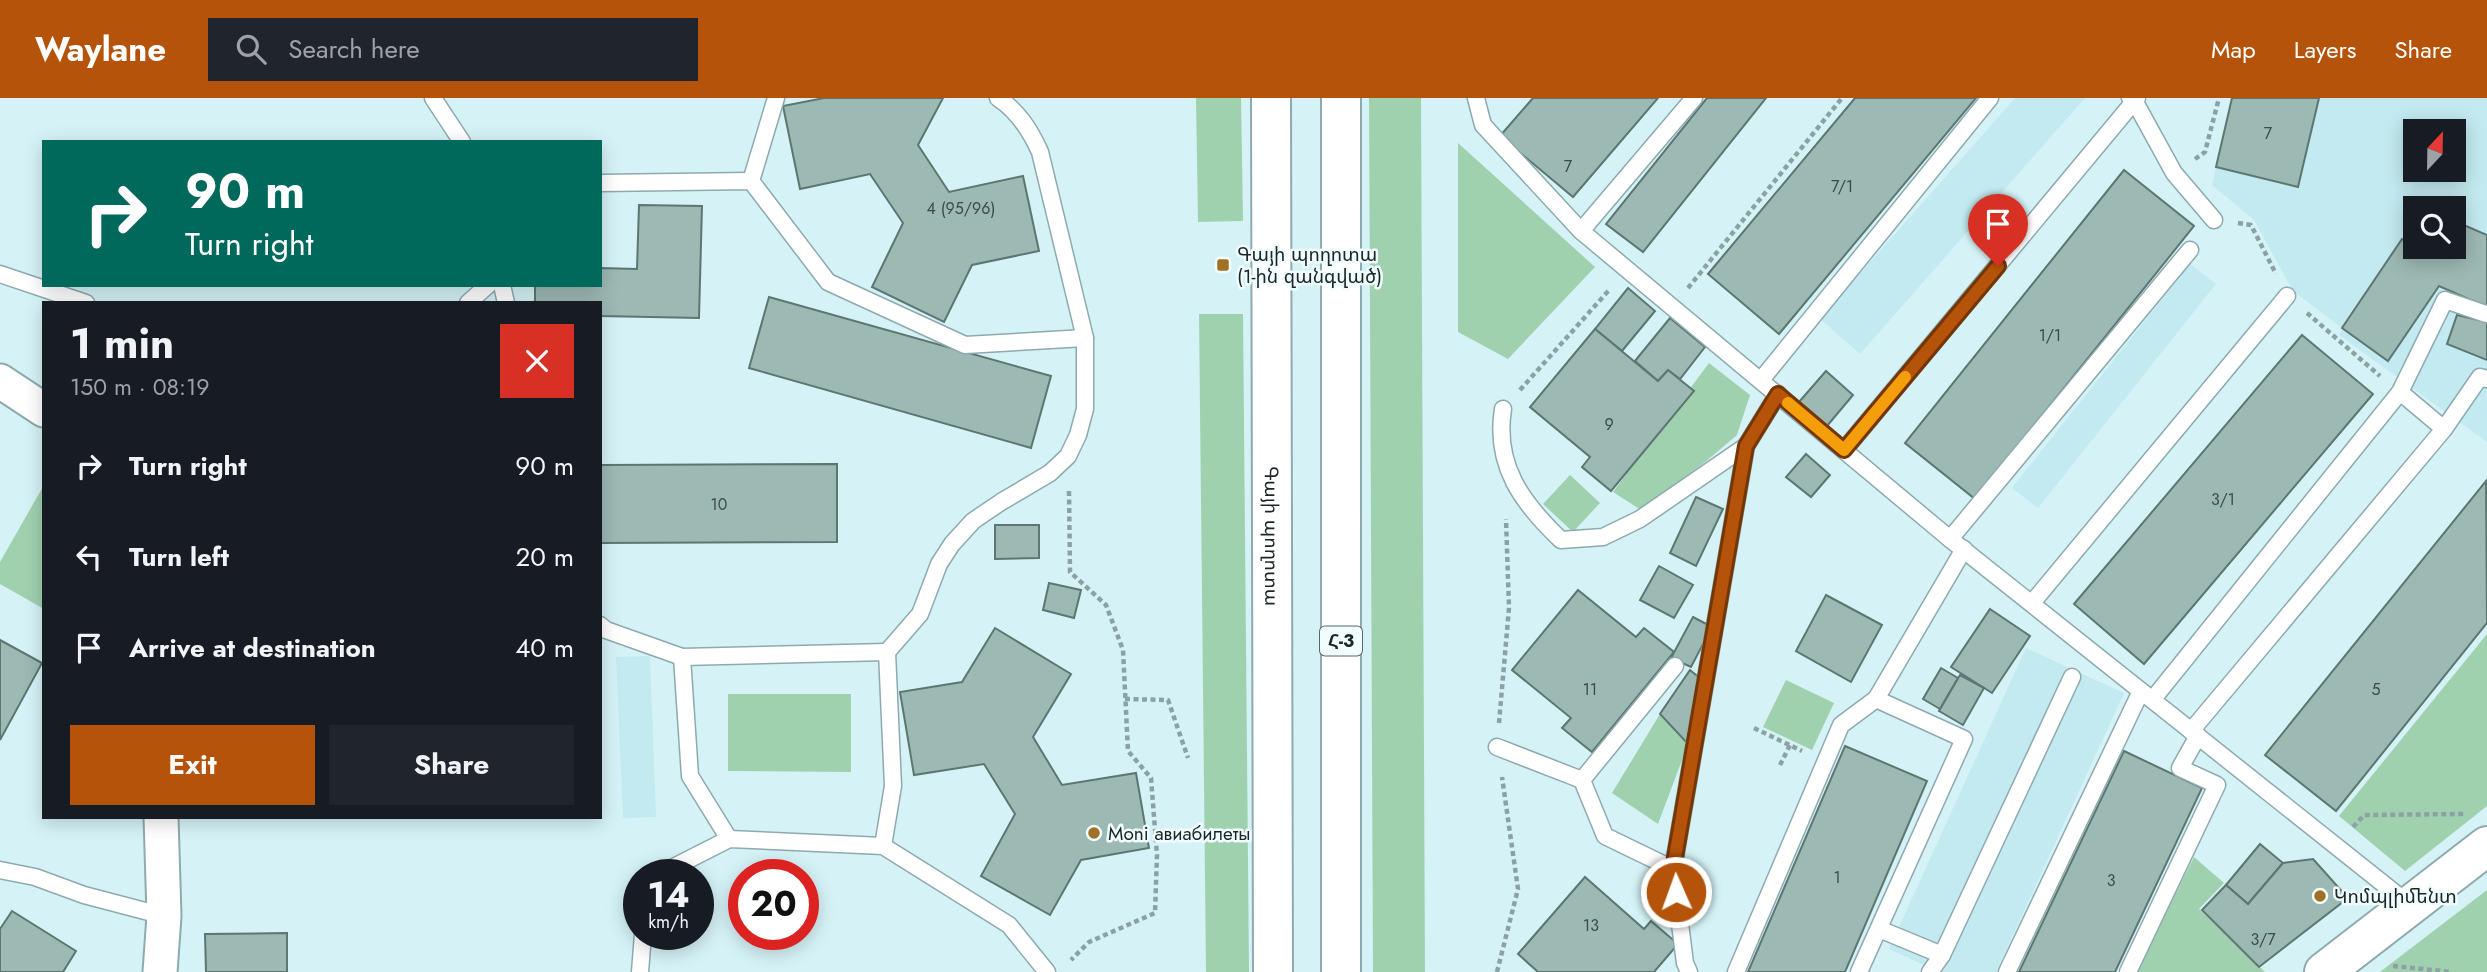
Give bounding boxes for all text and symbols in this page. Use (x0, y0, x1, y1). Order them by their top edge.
search box (208, 18, 698, 81)
text: Waylane (35, 26, 166, 73)
icon: search (232, 30, 270, 68)
text: Search here (288, 30, 420, 68)
text: Map (2211, 32, 2256, 67)
text: Layers (2294, 32, 2356, 67)
text: Share (2394, 32, 2452, 67)
north arrow (2403, 119, 2466, 182)
map controls (2403, 119, 2466, 259)
house number: 7 (2264, 122, 2273, 145)
house number: 7 (1564, 155, 1573, 178)
text: 90 m (185, 156, 305, 226)
icon: right (70, 168, 161, 259)
house number: 7/1 (1831, 175, 1853, 198)
pin (1968, 194, 2028, 266)
button: search (2403, 196, 2466, 259)
house number: 4 (95/96) (927, 197, 995, 220)
icon: arrive (1979, 205, 2017, 243)
text: Turn right (185, 221, 314, 267)
place label: Գայի պողոտա (1-ին զանգված) (1237, 241, 1382, 290)
marker: Գայի պողոտա (1-ին զանգված) (1215, 257, 1231, 273)
text: 1 min (70, 313, 174, 374)
button: close (500, 324, 574, 398)
house number: 1/1 (2039, 324, 2061, 347)
text: 150 m · 08:19 (70, 370, 210, 404)
house number: 9 (1604, 413, 1614, 436)
icon: right (70, 447, 108, 485)
text: Turn right (129, 447, 247, 485)
text: 90 m (515, 447, 574, 485)
street label: Գայի պողոտա (1258, 466, 1286, 606)
house number: 3/1 (2211, 488, 2235, 511)
house number: 10 (711, 493, 727, 516)
icon: left (70, 538, 108, 576)
text: Turn left (129, 538, 229, 576)
text: 20 m (516, 538, 574, 576)
road number: Հ-3 (1320, 626, 1362, 656)
icon: arrive (70, 629, 108, 667)
text: Arrive at destination (129, 629, 376, 667)
text: 40 m (515, 629, 574, 667)
house number: 11 (1583, 678, 1597, 701)
house number: 5 (2371, 678, 2381, 701)
button: Exit (70, 725, 315, 805)
button: Share (329, 725, 574, 805)
place label: Moni авиабилеты (1108, 820, 1250, 847)
marker: Moni авиабилеты (1086, 825, 1102, 841)
position arrow (1639, 855, 1713, 929)
speed limit sign: 20 (728, 859, 819, 950)
house number: 1 (1833, 866, 1841, 889)
house number: 3 (2107, 869, 2116, 892)
text: 14 (647, 870, 690, 920)
place label: Կոմպլիմենտ (2334, 883, 2457, 910)
marker: Կոմպլիմենտ (2312, 888, 2328, 904)
text: km/h (648, 909, 689, 935)
house number: 13 (1583, 914, 1599, 937)
house number: 3/7 (2250, 928, 2276, 951)

